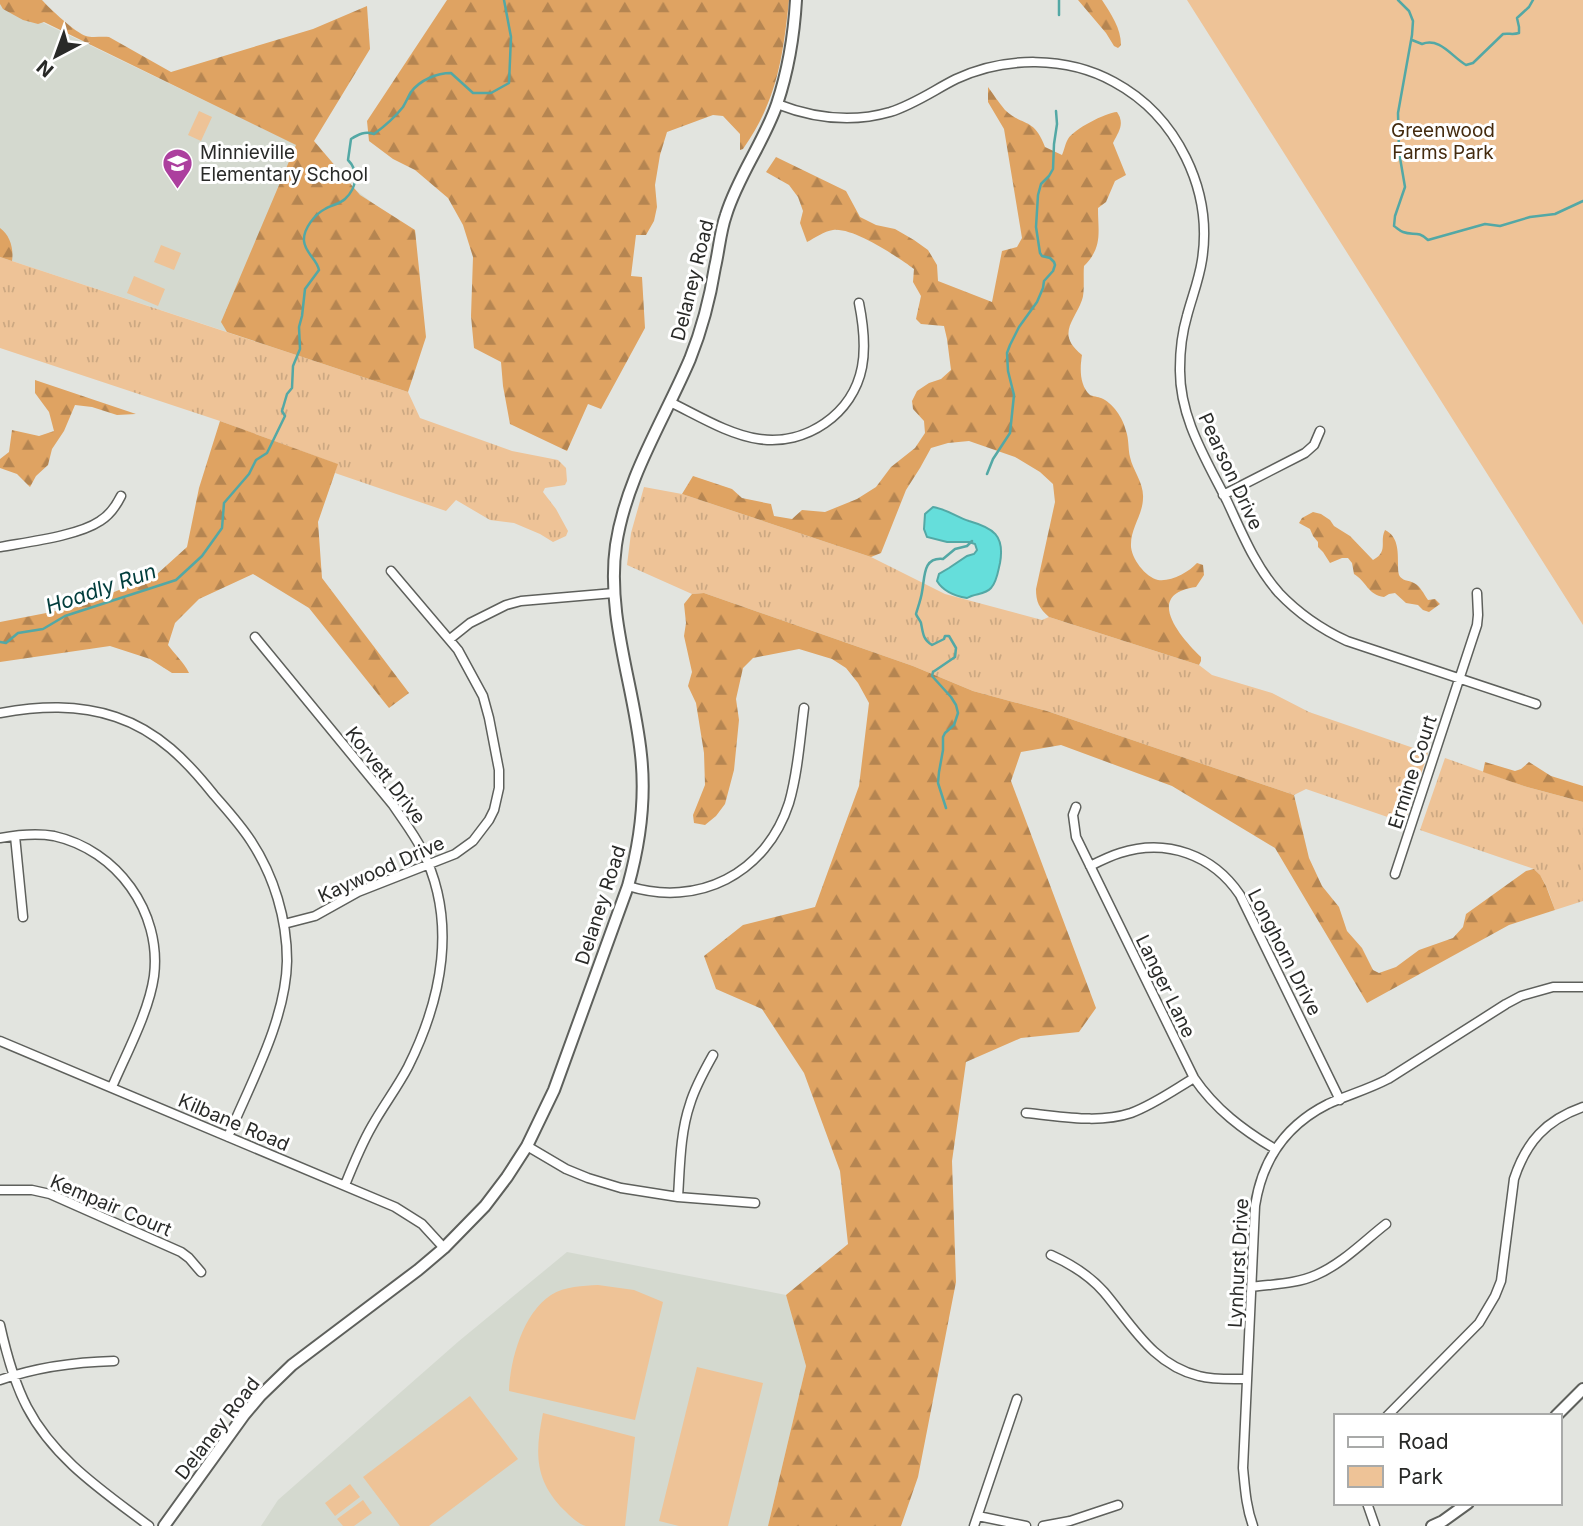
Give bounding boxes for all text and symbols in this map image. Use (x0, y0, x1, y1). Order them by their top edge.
north arrow (21, 21, 91, 91)
text: N (32, 55, 58, 82)
park label: Greenwood Farms Park (1391, 119, 1495, 164)
place label: Minnieville Elementary School (200, 141, 368, 186)
school or university icon: Minnieville Elementary School (160, 146, 194, 190)
street label: Delaney Road (666, 217, 719, 343)
street label: Pearson Drive (1193, 409, 1268, 533)
water label: Hoadly Run (42, 558, 159, 619)
street label: Ermine Court (1383, 713, 1442, 832)
street label: Korvett Drive (341, 722, 431, 828)
street label: Kaywood Drive (314, 831, 448, 908)
street label: Delaney Road (570, 843, 631, 968)
street label: Longhorn Drive (1243, 885, 1326, 1019)
street label: Langer Lane (1131, 931, 1200, 1041)
street label: Kilbane Road (175, 1089, 293, 1156)
street label: Kempair Court (47, 1170, 175, 1241)
street label: Lynhurst Drive (1224, 1198, 1253, 1328)
street label: Delaney Road (170, 1372, 265, 1484)
legend (1334, 1414, 1562, 1505)
text: Road (1398, 1429, 1449, 1454)
text: Park (1398, 1464, 1443, 1489)

